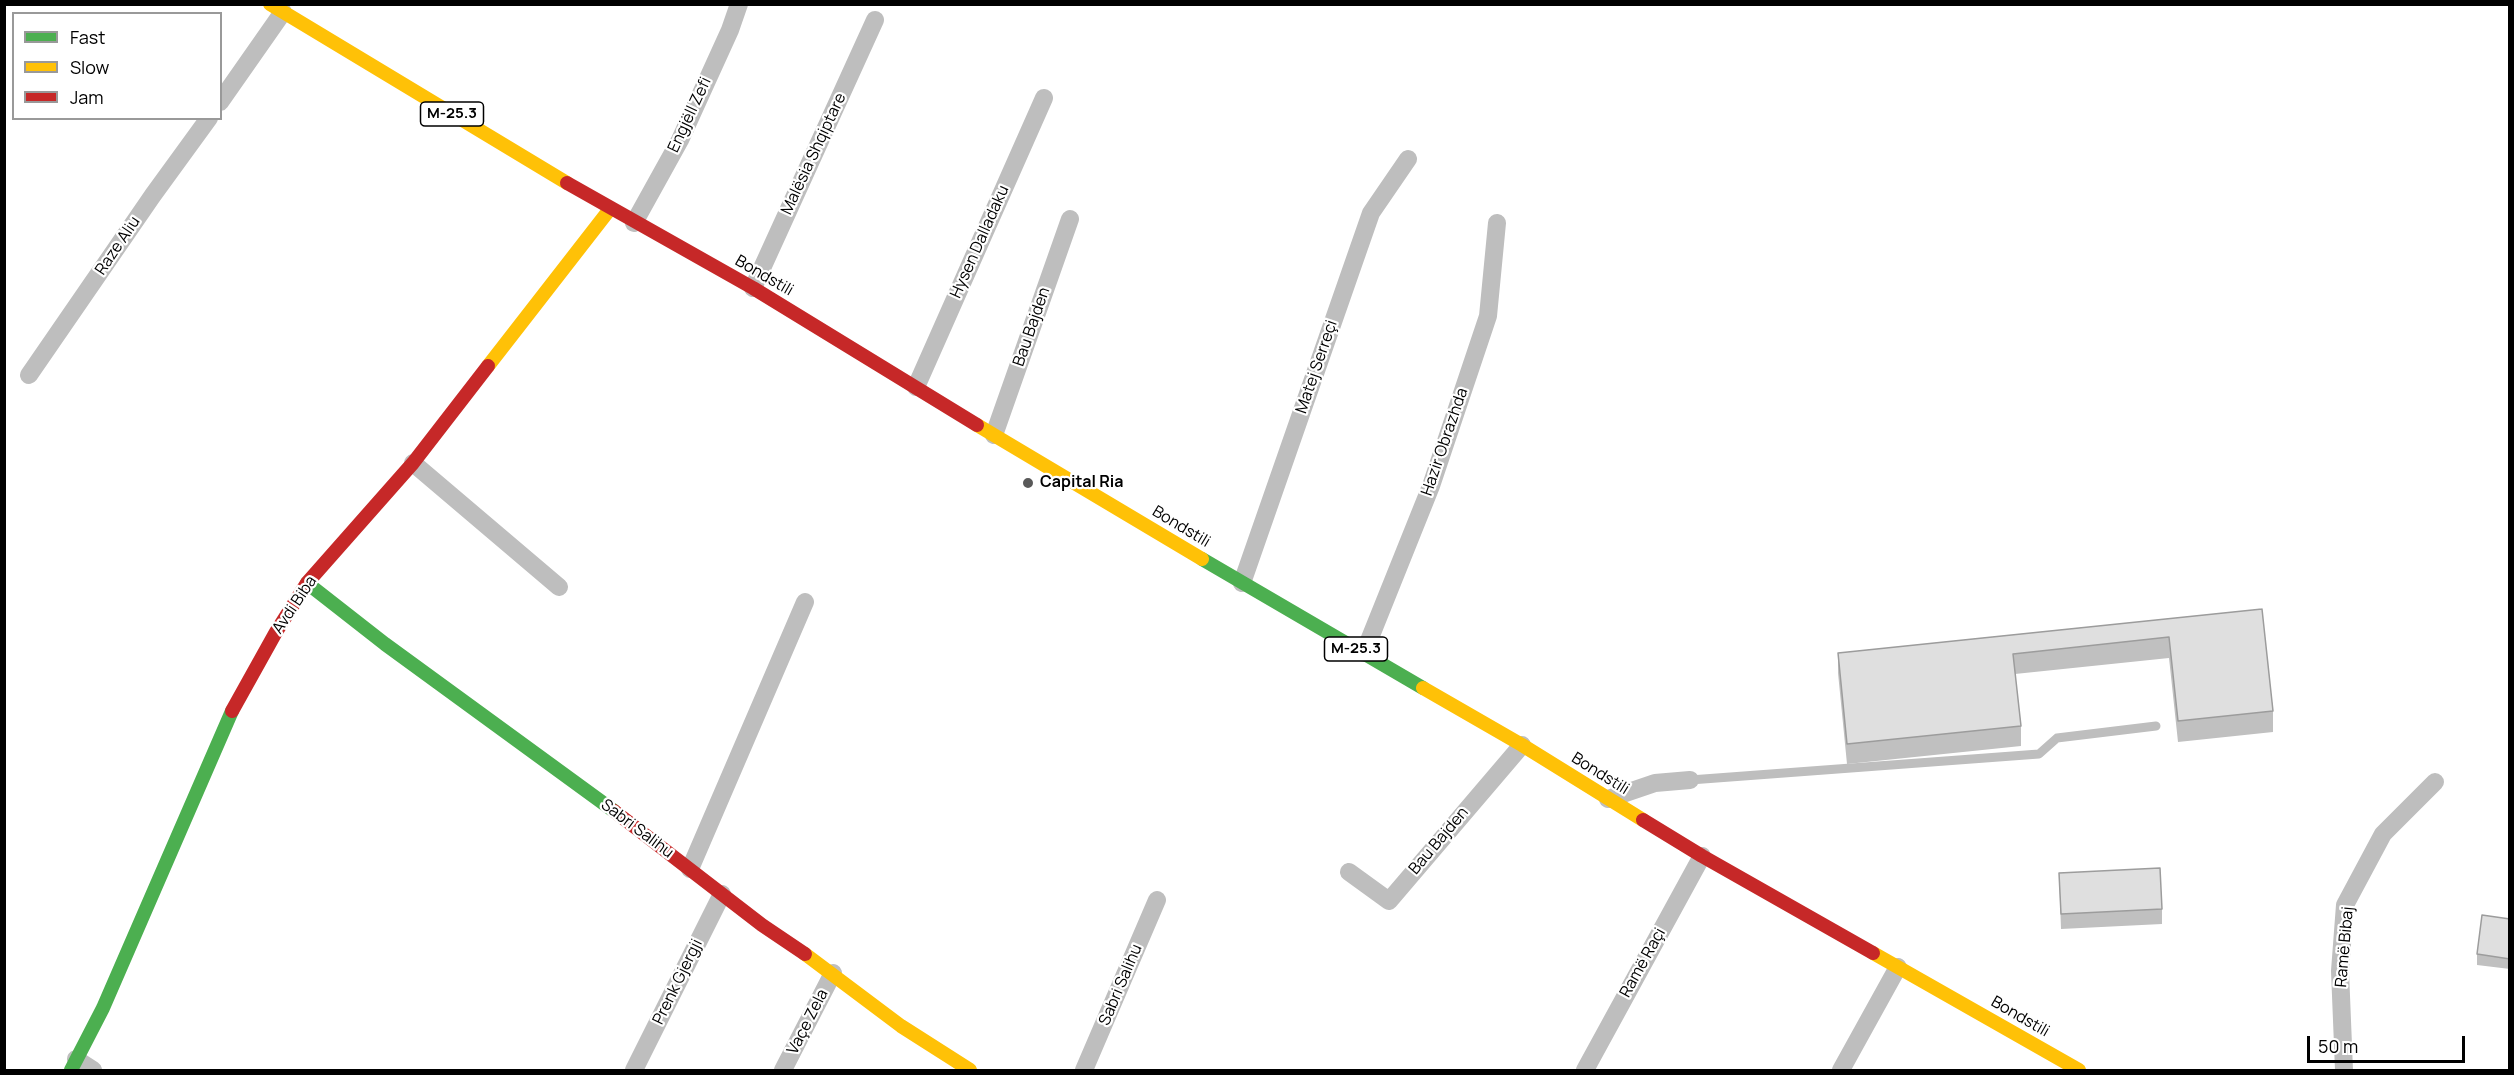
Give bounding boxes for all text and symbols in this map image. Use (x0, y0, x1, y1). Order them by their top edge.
legend (12, 12, 222, 120)
text: Fast (70, 25, 105, 49)
text: Slow (70, 55, 109, 79)
street label: Engjëll Zefi (664, 74, 716, 156)
text: Jam (70, 85, 104, 109)
street label: Malësia Shqiptare (777, 90, 851, 218)
road number: M-25.3 (420, 102, 484, 126)
street label: Hysen Dalladaku (947, 183, 1013, 301)
street label: Raze Aliu (91, 213, 145, 279)
street label: Bondstili (731, 252, 797, 300)
street label: Bau Bajden (1010, 285, 1054, 369)
street label: Matej Serreçi (1292, 318, 1342, 416)
street label: Hazir Obrazhda (1418, 386, 1472, 498)
place label: Capital Ria (1040, 473, 1123, 493)
marker: Capital Ria (1021, 476, 1035, 490)
street label: Bondstili (1149, 502, 1213, 552)
street label: Avdi Biba (269, 572, 321, 638)
road number: M-25.3 (1324, 637, 1388, 661)
street label: Bondstili (1568, 749, 1632, 799)
street label: Sabri Salihu (597, 795, 677, 863)
street label: Bau Bajden (1405, 803, 1473, 879)
street label: Ramë Bibaj (2332, 906, 2358, 988)
street label: Ramë Raçi (1616, 925, 1670, 1001)
street label: Prenk Gjergji (649, 936, 707, 1028)
street label: Sabri Salihu (1095, 942, 1147, 1028)
street label: Vaçe Zela (783, 986, 833, 1058)
street label: Bondstili (1987, 993, 2053, 1041)
scale bar (2310, 1024, 2468, 1062)
text: 50 m (2318, 1034, 2358, 1058)

